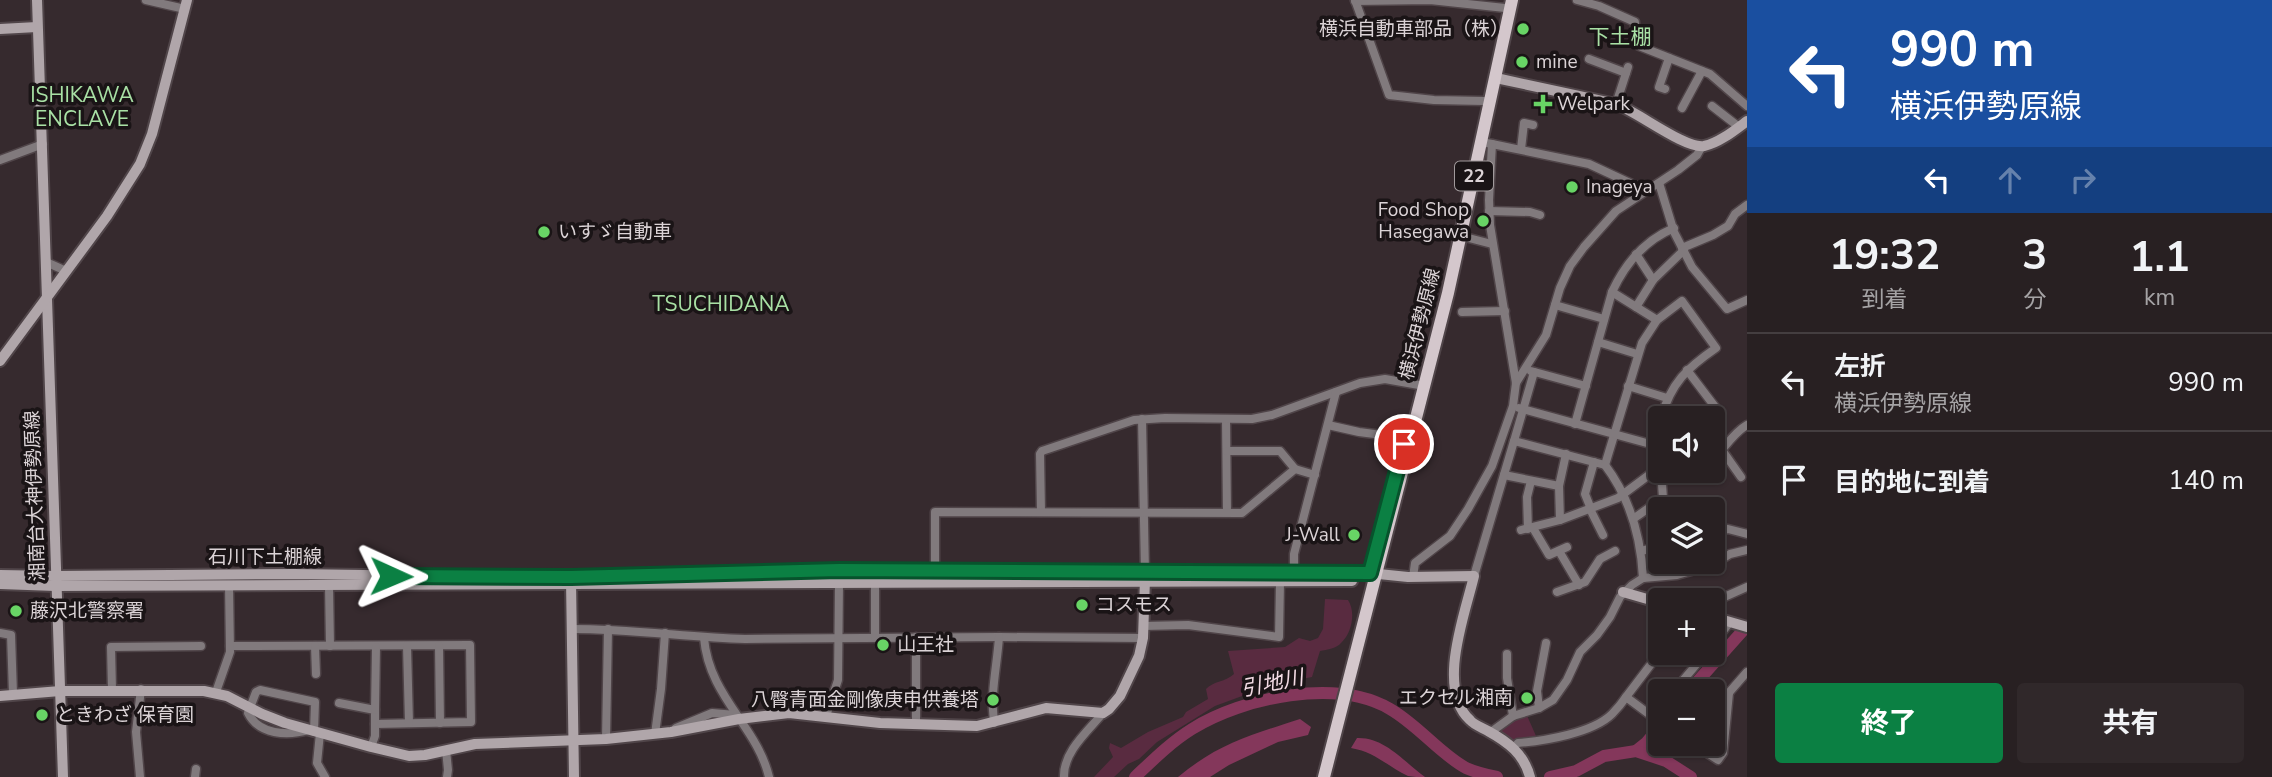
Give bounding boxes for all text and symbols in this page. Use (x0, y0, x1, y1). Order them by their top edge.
place label: 横浜自動車部品（株） (1319, 16, 1509, 42)
text: 990 m (1890, 16, 2034, 83)
marker: 横浜自動車部品（株） (1515, 21, 1531, 37)
district label: 下土棚 (1589, 23, 1652, 51)
icon: left (1775, 28, 1866, 119)
place label: mine (1536, 49, 1578, 75)
marker: mine (1514, 54, 1530, 70)
district label: ISHIKAWA ENCLAVE (30, 81, 134, 133)
text: 横浜伊勢原線 (1890, 85, 2082, 128)
place label: Welpark (1557, 91, 1630, 117)
marker: Welpark (1535, 96, 1551, 112)
icon: left (1918, 161, 1956, 199)
icon: ahead (1991, 161, 2029, 199)
icon: right (2064, 161, 2102, 199)
road number: 22 (1455, 162, 1493, 190)
place label: Inageya (1586, 174, 1653, 200)
marker: Inageya (1564, 179, 1580, 195)
place label: Food Shop Hasegawa (1378, 197, 1469, 245)
marker: Food Shop Hasegawa (1475, 213, 1491, 229)
place label: いすゞ自動車 (558, 219, 672, 245)
marker: いすゞ自動車 (536, 224, 552, 240)
text: 19:32 (1829, 227, 1940, 284)
text: 3 (2022, 227, 2047, 284)
text: 1.1 (2129, 229, 2190, 286)
street label: 横浜伊勢原線 (1394, 266, 1446, 382)
text: km (2144, 282, 2175, 313)
text: 到着 (1862, 284, 1908, 315)
text: 分 (2023, 284, 2046, 315)
district label: TSUCHIDANA (652, 290, 790, 318)
text: 左折 (1834, 349, 1886, 384)
icon: left (1775, 363, 1813, 401)
text: 990 m (2168, 365, 2244, 400)
text: 横浜伊勢原線 (1834, 388, 1972, 419)
map controls (1648, 406, 1725, 756)
button: sound (1648, 406, 1725, 483)
street label: 湘南台大神伊勢原線 (19, 410, 51, 582)
pin (1374, 414, 1434, 474)
icon: arrive (1385, 425, 1423, 463)
icon: arrive (1775, 461, 1813, 499)
text: 140 m (2168, 463, 2244, 498)
text: 目的地に到着 (1834, 465, 1990, 500)
button: layers (1648, 497, 1725, 574)
place label: J-Wall (1285, 522, 1340, 548)
marker: J-Wall (1346, 527, 1362, 543)
position arrow (354, 539, 428, 613)
street label: 石川下土棚線 (208, 544, 322, 570)
button: + (1648, 588, 1725, 665)
place label: コスモス (1096, 592, 1172, 618)
marker: コスモス (1074, 597, 1090, 613)
place label: 藤沢北警察署 (30, 598, 144, 624)
marker: 藤沢北警察署 (8, 603, 24, 619)
place label: 山王社 (897, 632, 954, 658)
marker: 山王社 (875, 637, 891, 653)
water label: 引地川 (1238, 663, 1308, 703)
button: − (1648, 679, 1725, 756)
button: 終了 (1775, 683, 2003, 763)
button: 共有 (2017, 683, 2244, 763)
place label: エクセル湘南 (1399, 685, 1513, 711)
place label: 八臀青面金剛像庚申供養塔 (751, 687, 979, 713)
marker: エクセル湘南 (1519, 690, 1535, 706)
marker: 八臀青面金剛像庚申供養塔 (985, 692, 1001, 708)
place label: ときわざ 保育園 (56, 702, 194, 728)
marker: ときわざ 保育園 (34, 707, 50, 723)

